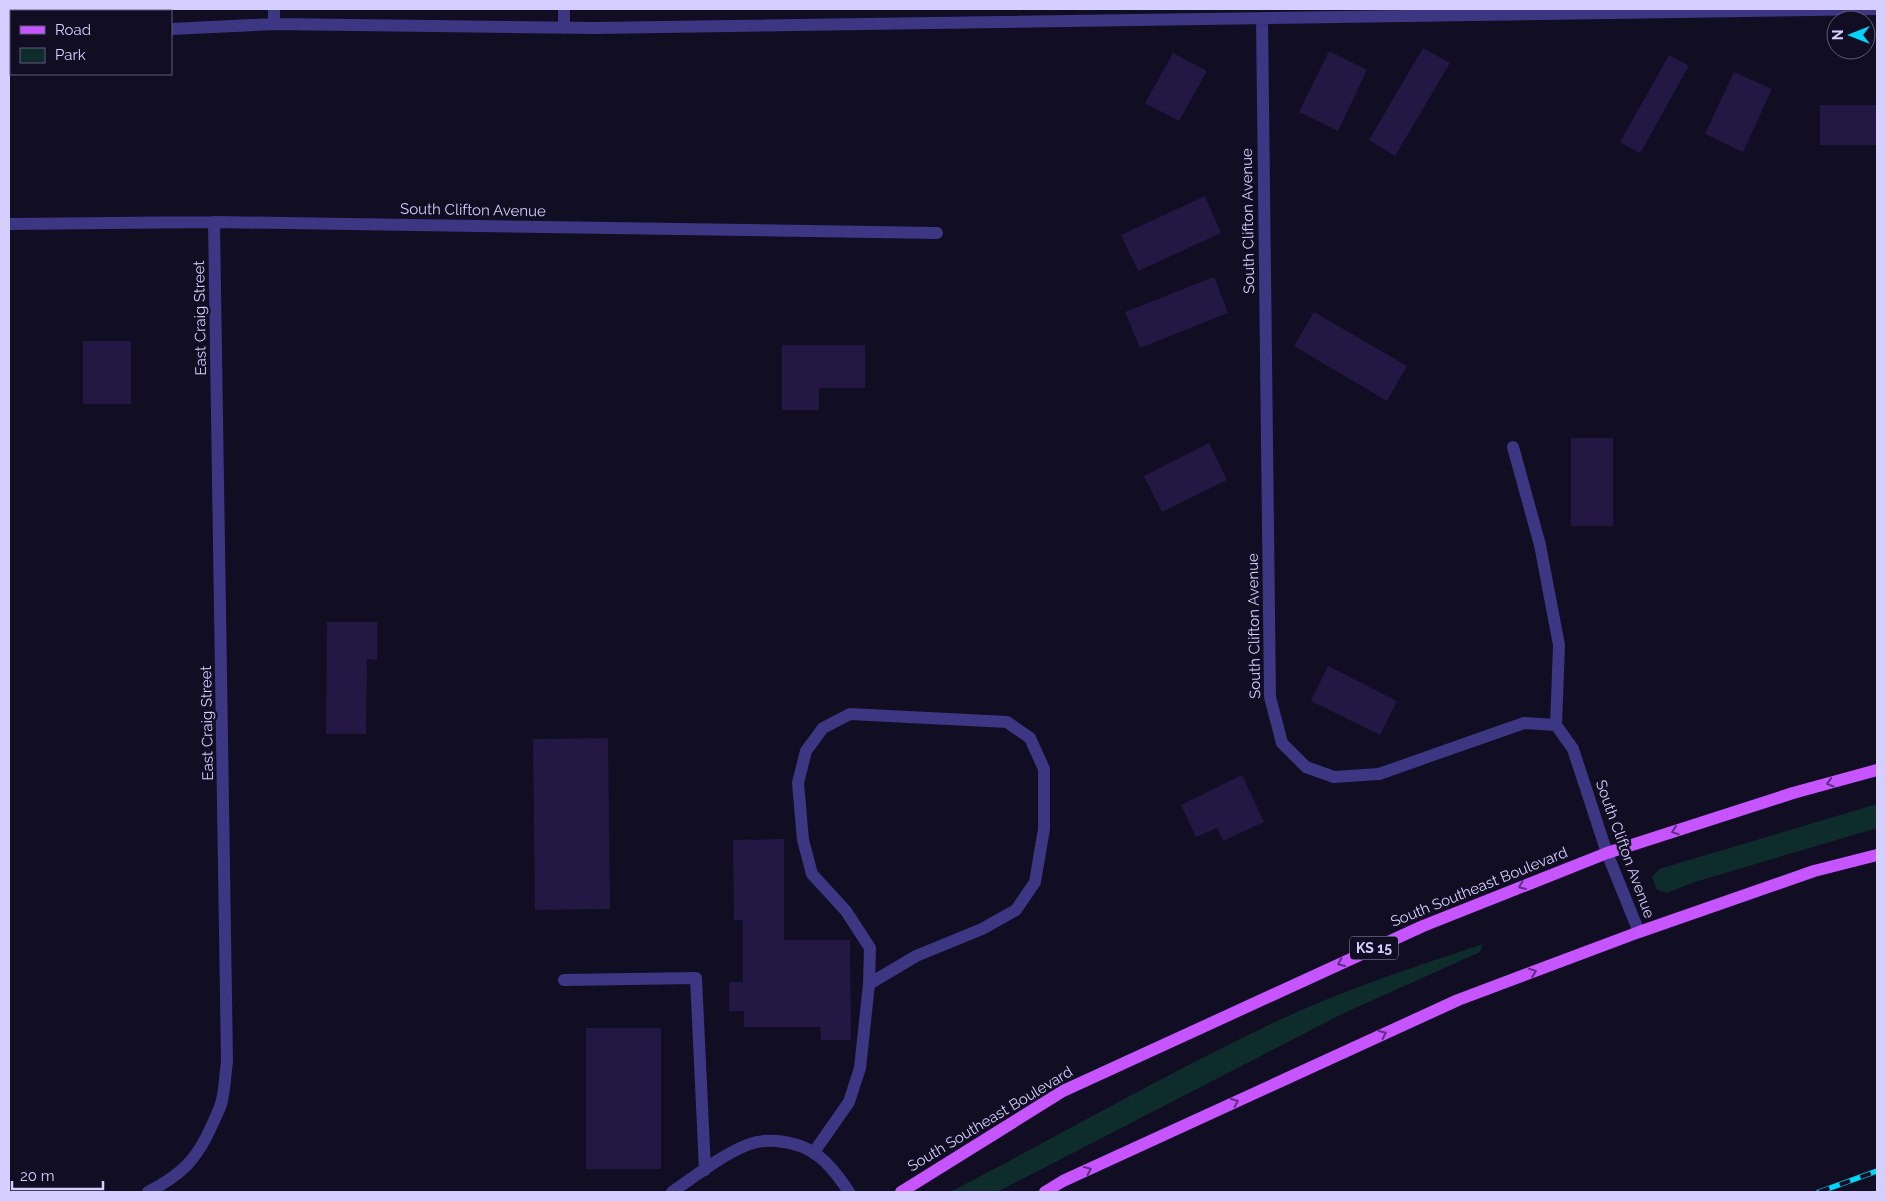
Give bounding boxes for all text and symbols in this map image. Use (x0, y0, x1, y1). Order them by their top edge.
legend (10, 10, 172, 75)
north arrow (1826, 10, 1876, 60)
text: Road (55, 21, 91, 39)
text: N (1830, 30, 1846, 40)
text: Park (55, 46, 86, 64)
street label: South Clifton Avenue (1238, 148, 1258, 294)
street label: South Clifton Avenue (400, 200, 546, 220)
street label: East Craig Street (190, 260, 210, 376)
street label: South Clifton Avenue (1244, 553, 1264, 699)
street label: East Craig Street (197, 665, 217, 781)
street label: South Clifton Avenue (1592, 777, 1658, 921)
one-way arrow (1827, 777, 1835, 787)
one-way arrow (1671, 825, 1680, 835)
street label: South Southeast Boulevard (1388, 843, 1570, 931)
one-way arrow (1519, 880, 1527, 890)
road number: KS 15 (1350, 936, 1398, 960)
one-way arrow (1337, 957, 1346, 968)
one-way arrow (1528, 967, 1537, 978)
one-way arrow (1378, 1030, 1387, 1041)
street label: South Southeast Boulevard (904, 1063, 1076, 1175)
one-way arrow (1230, 1097, 1239, 1108)
scale bar (12, 1158, 104, 1190)
one-way arrow (1083, 1165, 1092, 1176)
text: 20 m (20, 1167, 55, 1185)

